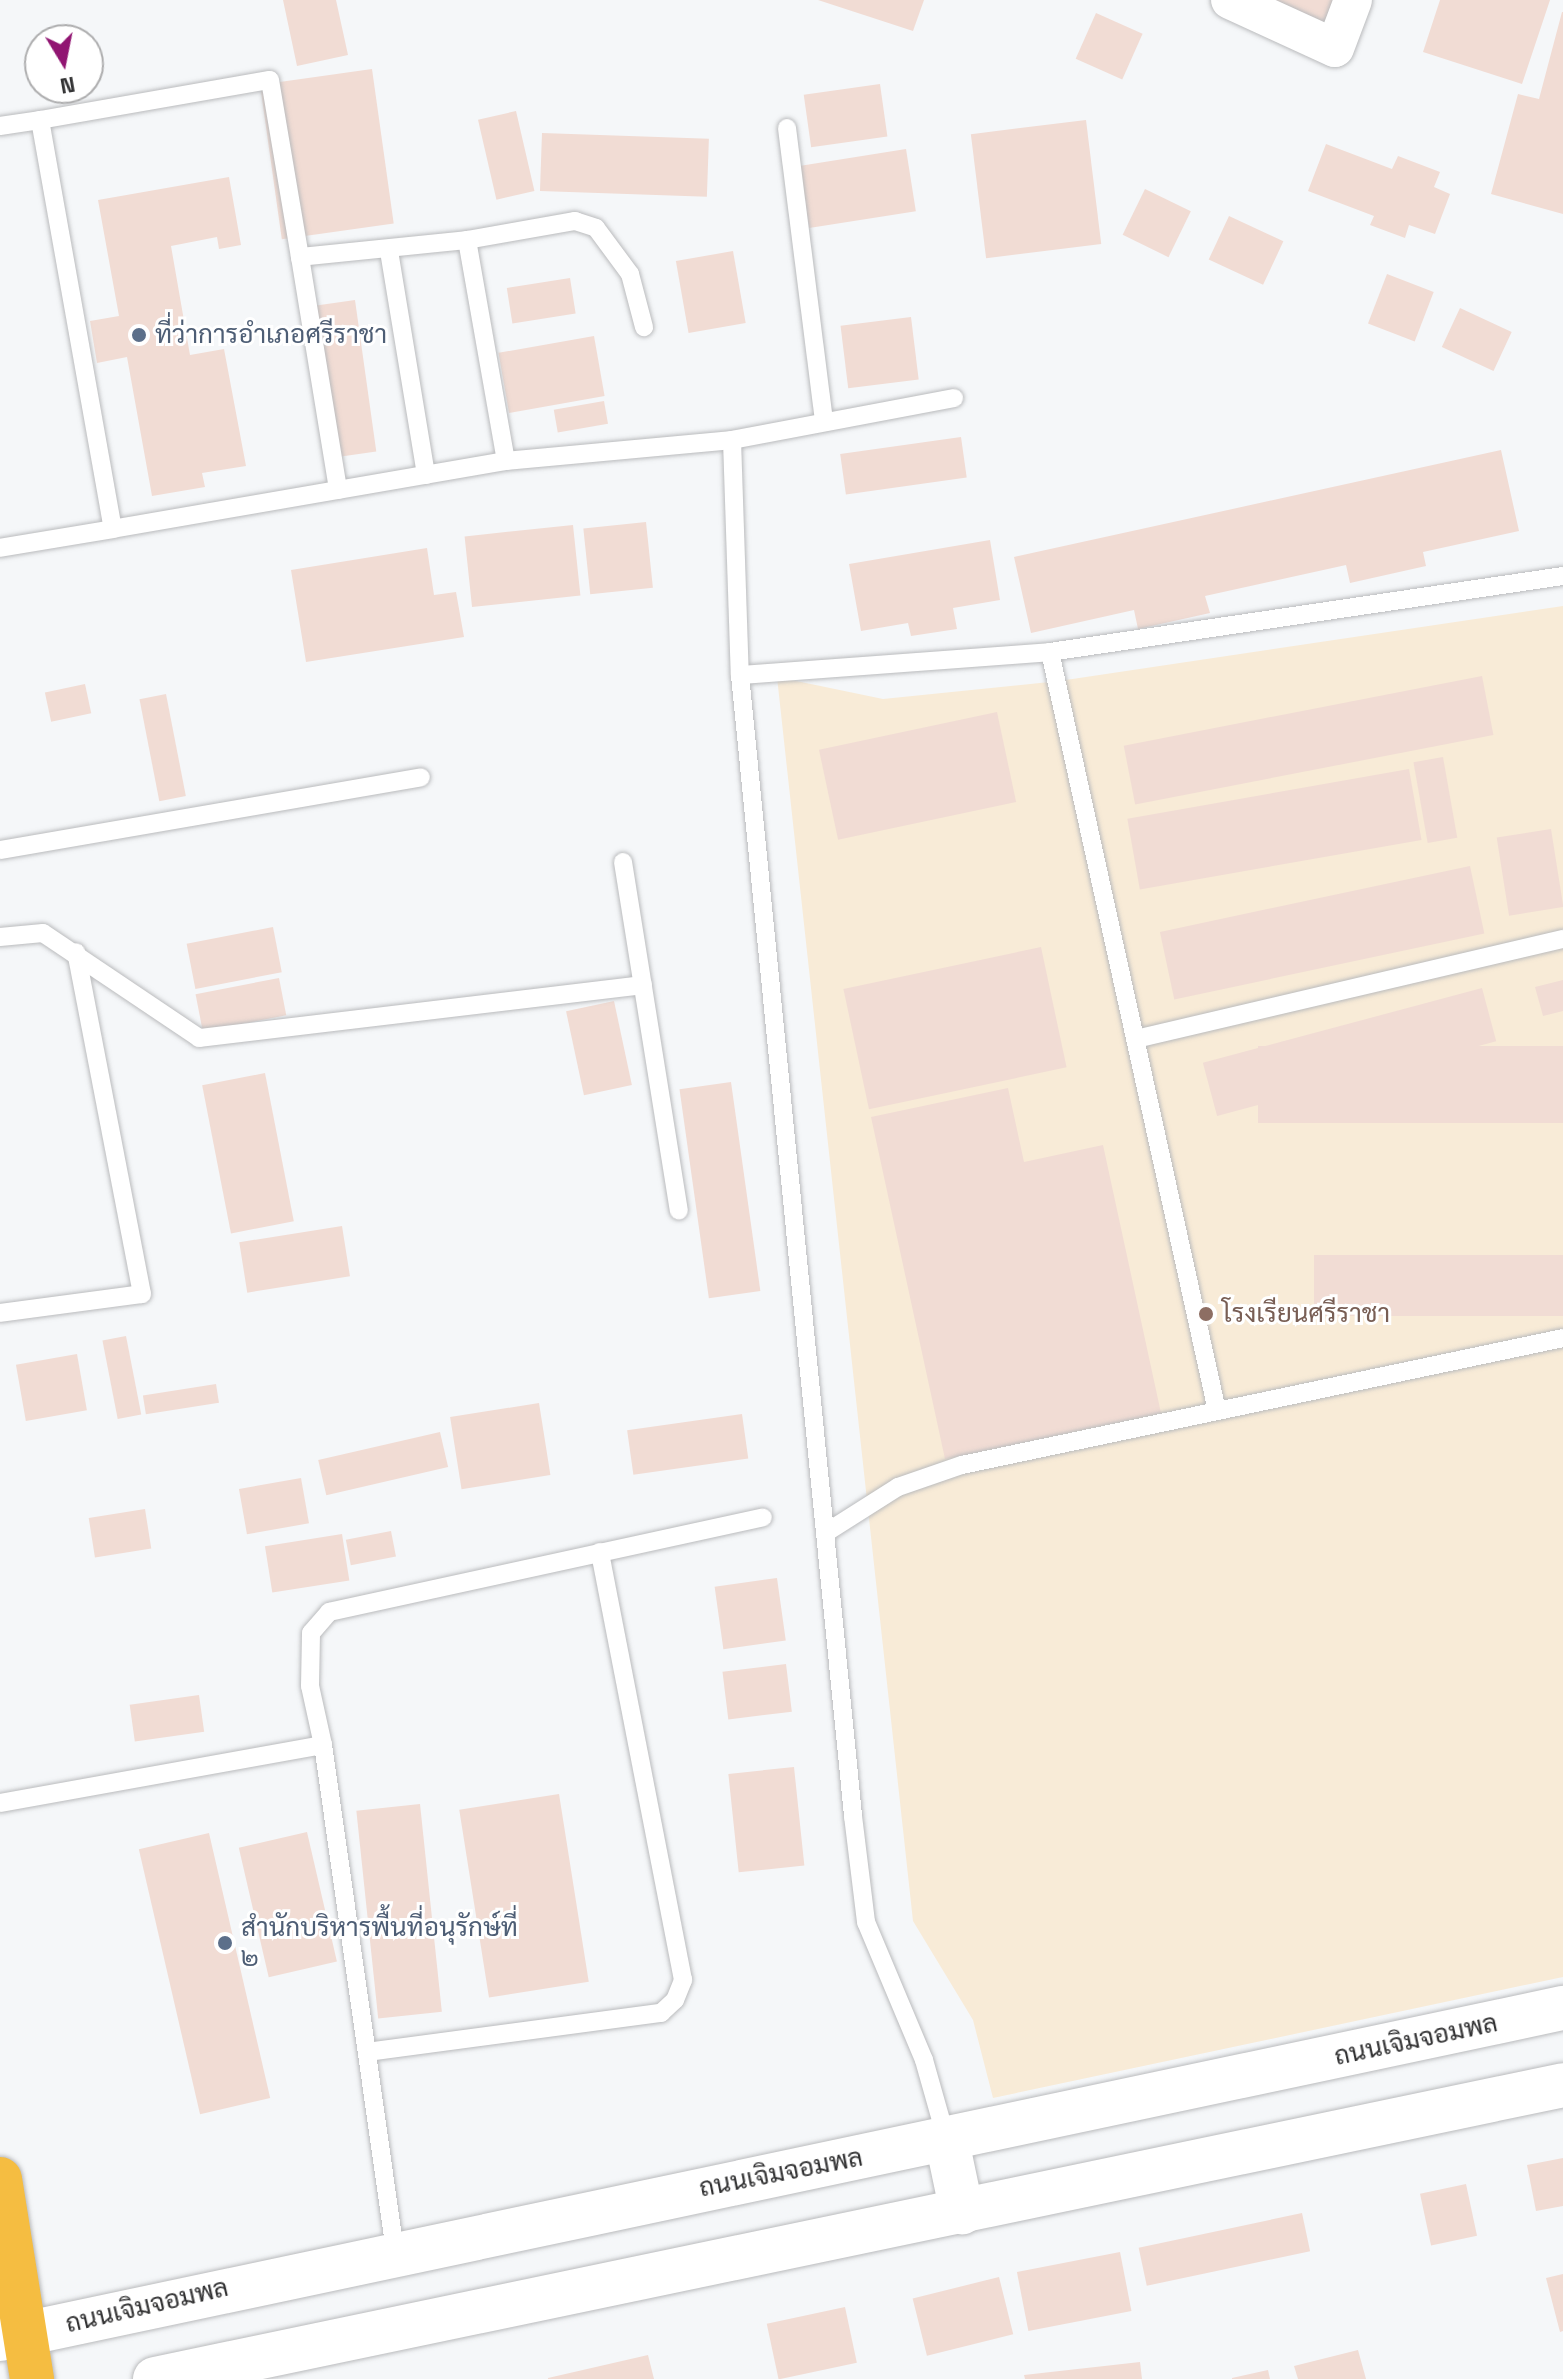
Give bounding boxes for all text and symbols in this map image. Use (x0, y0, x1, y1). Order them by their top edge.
north arrow (24, 24, 104, 104)
text: N (58, 71, 78, 101)
place label: ที่ว่าการอำเภอศรีราชา (155, 319, 387, 351)
marker: ที่ว่าการอำเภอศรีราชา (130, 326, 148, 344)
place label: โรงเรียนศรีราชา (1222, 1298, 1390, 1330)
marker: โรงเรียนศรีราชา (1197, 1305, 1215, 1323)
place label: สำนักบริหารพื้นที่อนุรักษ์ที่ ๒ (241, 1912, 518, 1974)
marker: สำนักบริหารพื้นที่อนุรักษ์ที่ ๒ (216, 1934, 234, 1952)
street label: ถนนเจิมจอมพล (1331, 2007, 1501, 2073)
street label: ถนนเจิมจอมพล (696, 2142, 866, 2204)
street label: ถนนเจิมจอมพล (63, 2272, 231, 2340)

